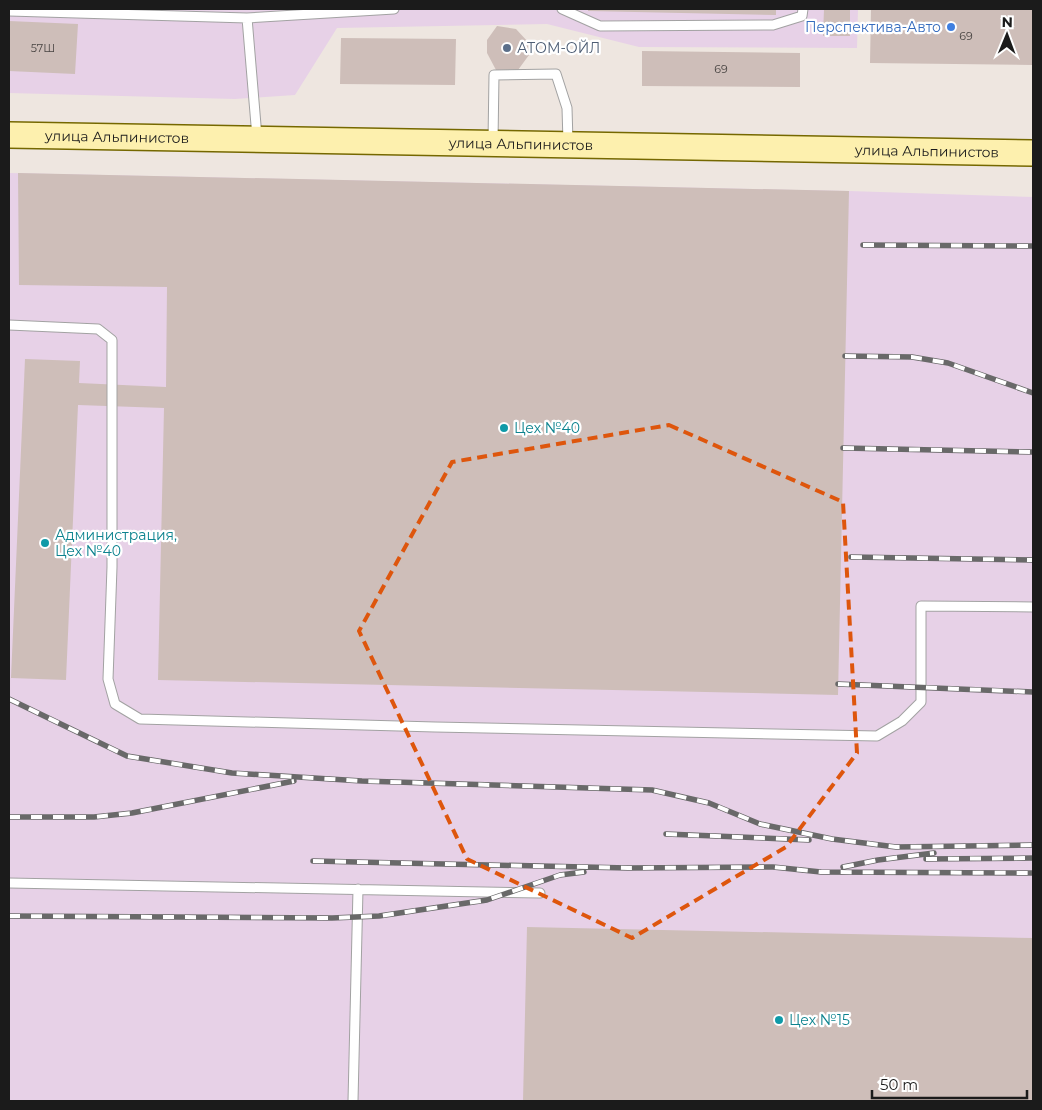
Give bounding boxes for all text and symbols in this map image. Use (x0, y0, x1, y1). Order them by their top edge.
north arrow (982, 10, 1032, 60)
text: N (1001, 13, 1013, 31)
place label: Перспектива-Авто (805, 18, 941, 36)
marker: Перспектива-Авто (945, 21, 957, 33)
house number: 69 (959, 29, 973, 43)
place label: АТОМ-ОЙЛ (517, 39, 600, 57)
house number: 57Ш (31, 41, 55, 55)
marker: АТОМ-ОЙЛ (501, 42, 513, 54)
house number: 69 (714, 62, 728, 76)
street label: улица Альпинистов (44, 127, 189, 147)
street label: улица Альпинистов (448, 134, 593, 154)
street label: улица Альпинистов (854, 141, 999, 161)
place label: Цех №40 (514, 419, 580, 437)
marker: Цех №40 (498, 422, 510, 434)
place label: Администрация, Цех №40 (55, 526, 177, 560)
marker: Администрация, Цех №40 (39, 537, 51, 549)
place label: Цех №15 (789, 1011, 850, 1029)
marker: Цех №15 (773, 1014, 785, 1026)
scale bar (872, 1068, 1027, 1100)
text: 50 m (880, 1075, 918, 1094)

